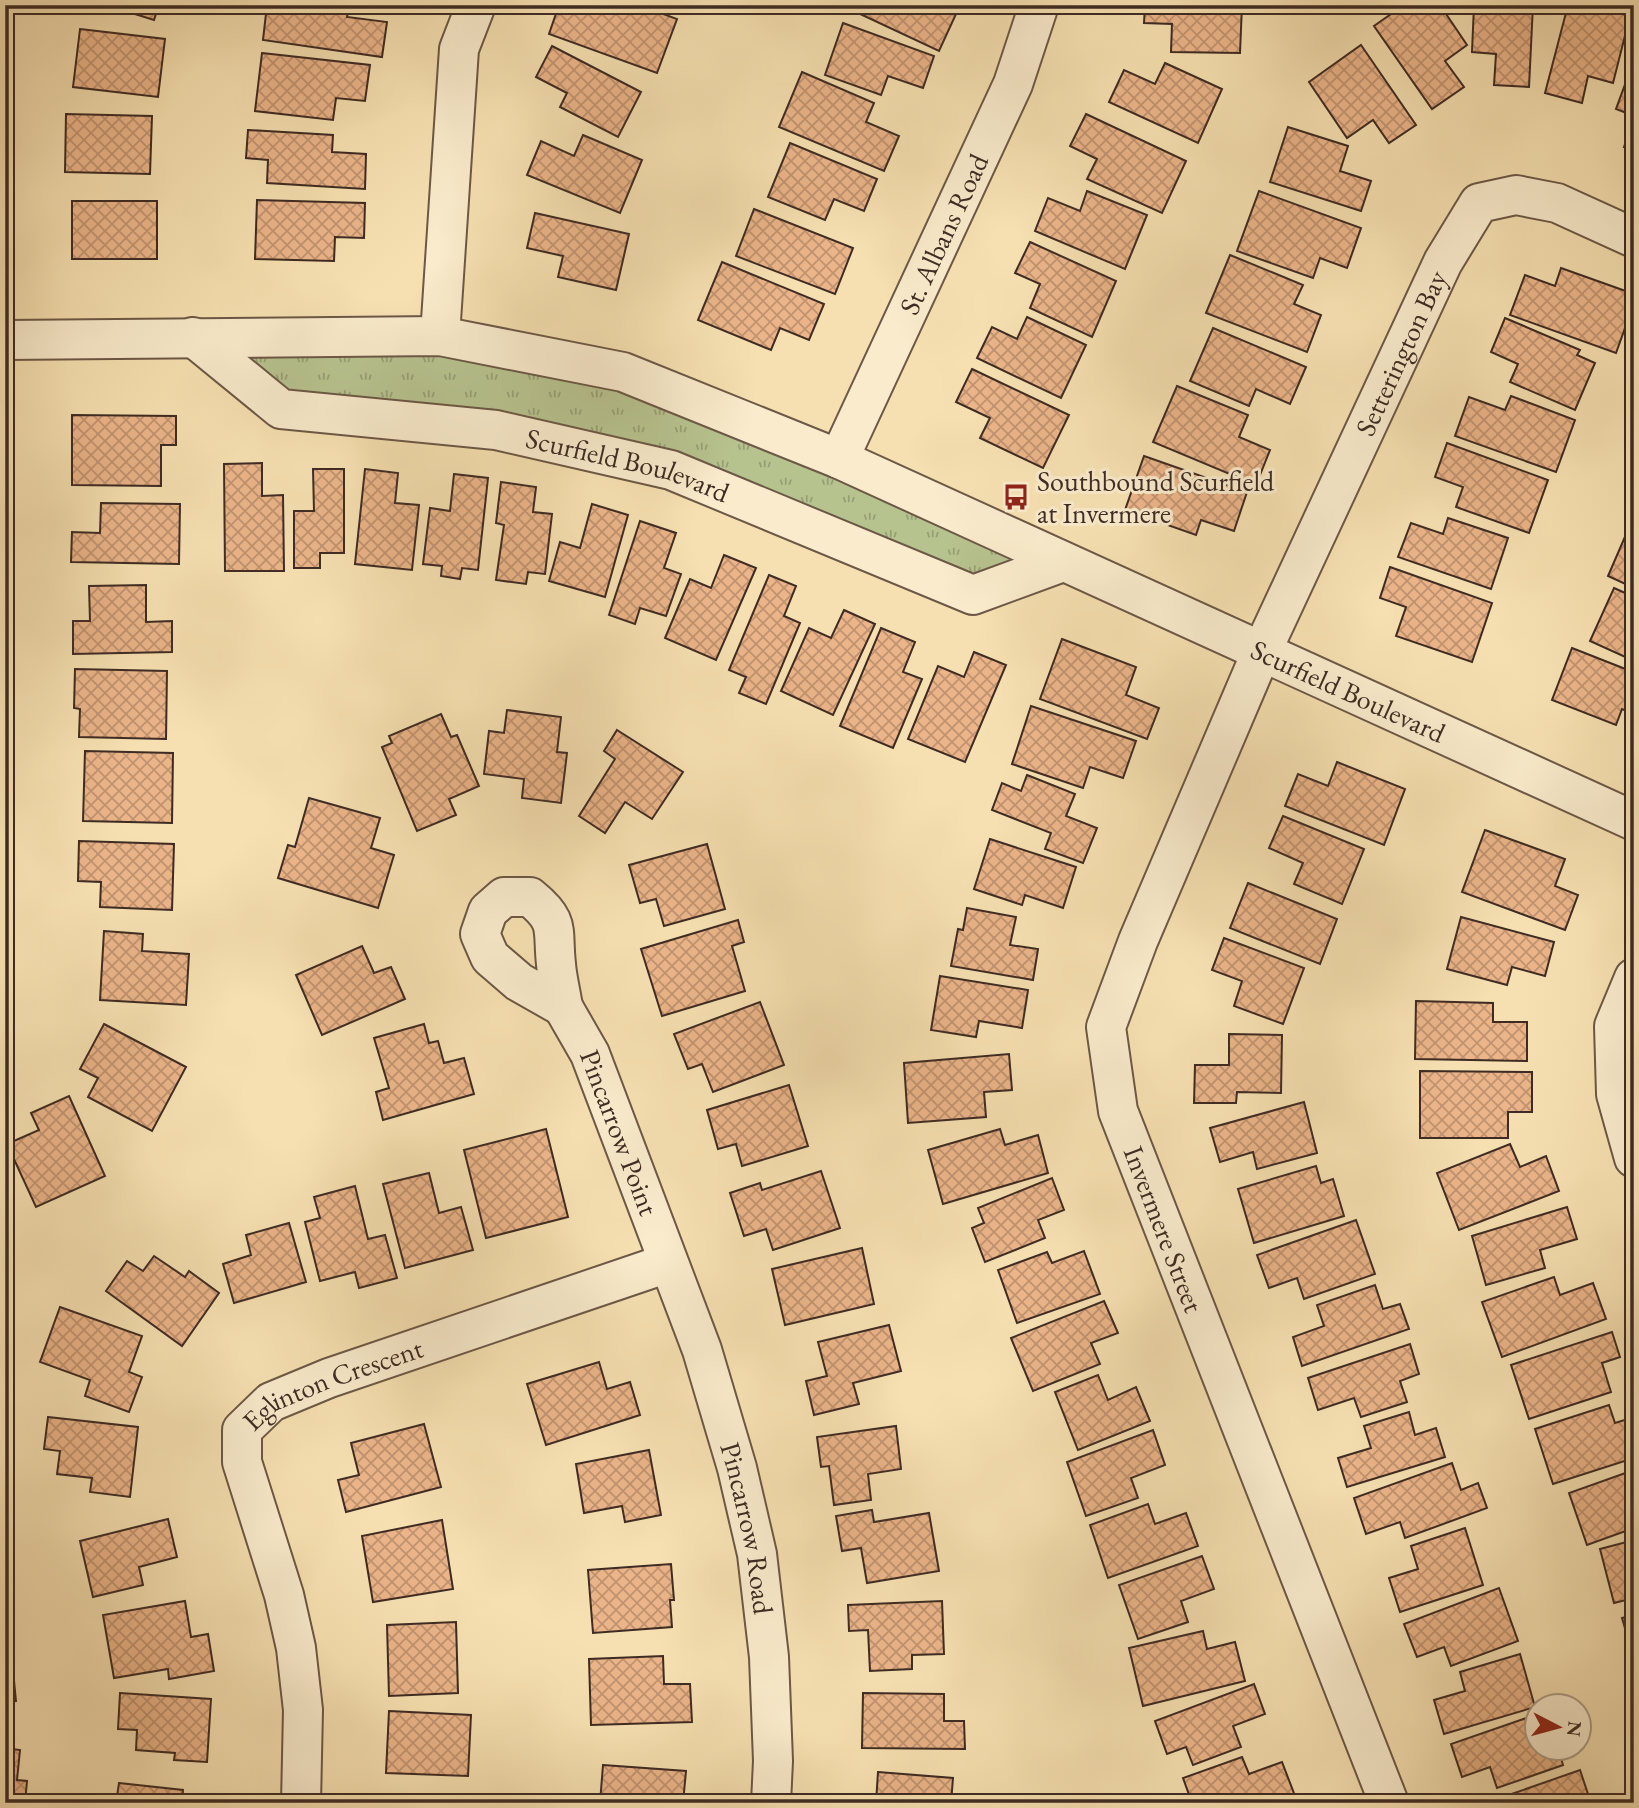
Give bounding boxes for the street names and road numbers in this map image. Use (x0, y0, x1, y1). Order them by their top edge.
street label: St. Albans Road (891, 147, 997, 320)
street label: Setterington Bay (1347, 264, 1455, 441)
street label: Scurfield Boulevard (523, 419, 736, 511)
street label: Scurfield Boulevard (1245, 631, 1452, 751)
street label: Pincarrow Point (572, 1044, 667, 1221)
street label: Invermere Street (1116, 1141, 1212, 1318)
street label: Eglinton Crescent (234, 1329, 428, 1438)
street label: Pincarrow Road (712, 1438, 782, 1617)

